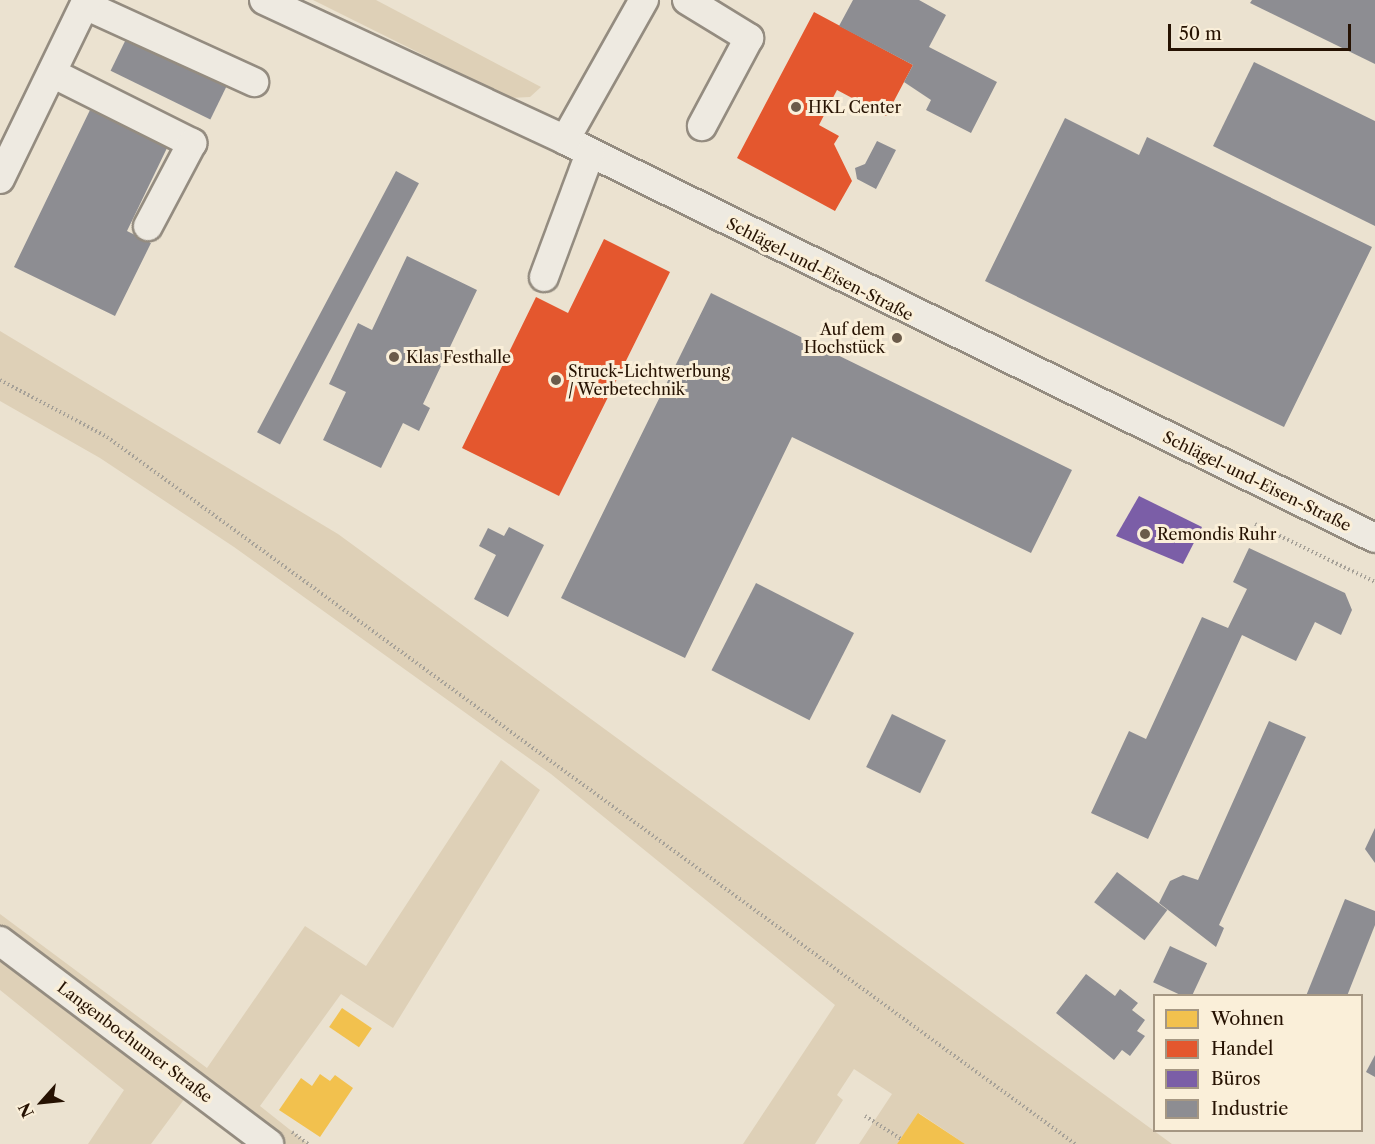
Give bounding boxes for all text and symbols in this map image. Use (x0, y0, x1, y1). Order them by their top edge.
scale bar (1171, 12, 1354, 50)
text: 50 m (1179, 23, 1222, 45)
place label: HKL Center (808, 97, 902, 117)
marker: HKL Center (789, 100, 803, 114)
street label: Schlägel-und-Eisen-Straße (723, 213, 917, 325)
place label: Auf dem Hochstück (804, 319, 885, 357)
marker: Auf dem Hochstück (890, 331, 904, 345)
place label: Klas Festhalle (406, 347, 511, 367)
marker: Klas Festhalle (387, 350, 401, 364)
place label: Struck-Lichtwerbung / Werbetechnik (568, 361, 730, 399)
marker: Struck-Lichtwerbung / Werbetechnik (549, 373, 563, 387)
street label: Schlägel-und-Eisen-Straße (1160, 427, 1354, 535)
place label: Remondis Ruhr (1157, 524, 1276, 544)
marker: Remondis Ruhr (1138, 527, 1152, 541)
street label: Langenbochumer Straße (54, 977, 216, 1107)
legend (1153, 994, 1363, 1132)
text: Wohnen (1211, 1008, 1284, 1030)
text: Handel (1211, 1038, 1273, 1060)
text: Büros (1211, 1068, 1261, 1090)
north arrow (12, 1072, 72, 1132)
text: Industrie (1211, 1098, 1288, 1120)
text: N (14, 1099, 38, 1121)

